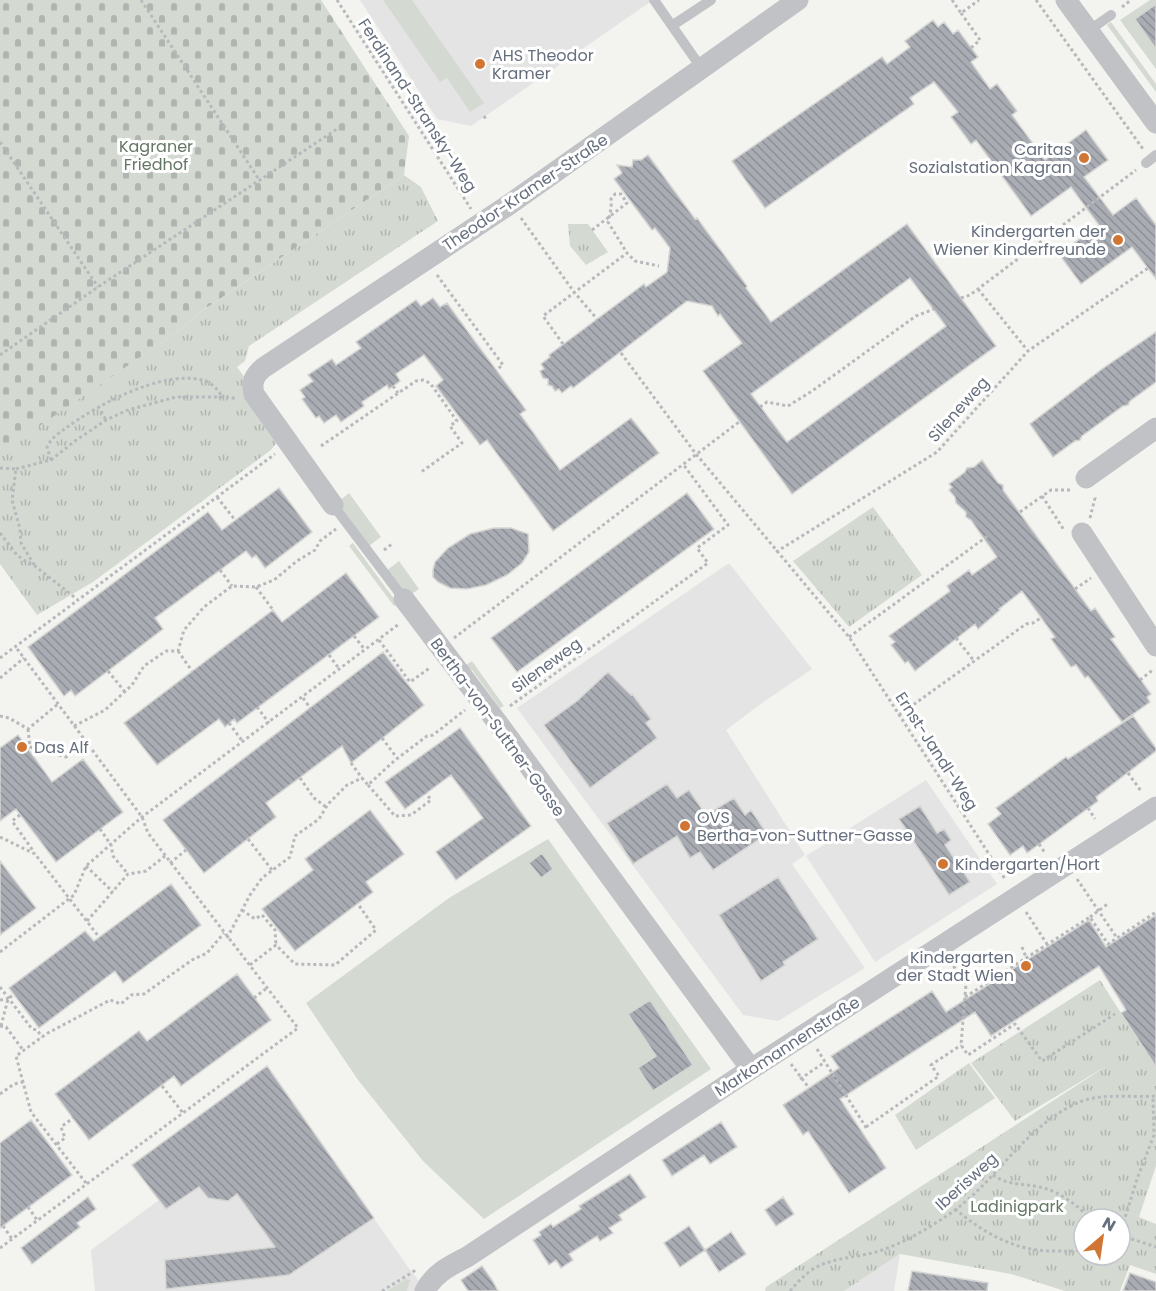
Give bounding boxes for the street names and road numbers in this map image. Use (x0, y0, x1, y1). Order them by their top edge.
street label: Ferdinand-Stransky-Weg (353, 14, 482, 197)
street label: Theodor-Kramer-Straße (438, 128, 613, 257)
street label: Sileneweg (923, 371, 994, 447)
street label: Sileneweg (507, 632, 586, 699)
street label: Bertha-von-Suttner-Gasse (425, 633, 570, 821)
street label: Ernst-Jandl-Weg (890, 688, 983, 815)
street label: Markomannenstraße (710, 991, 864, 1102)
street label: Iberisweg (930, 1147, 1003, 1216)

